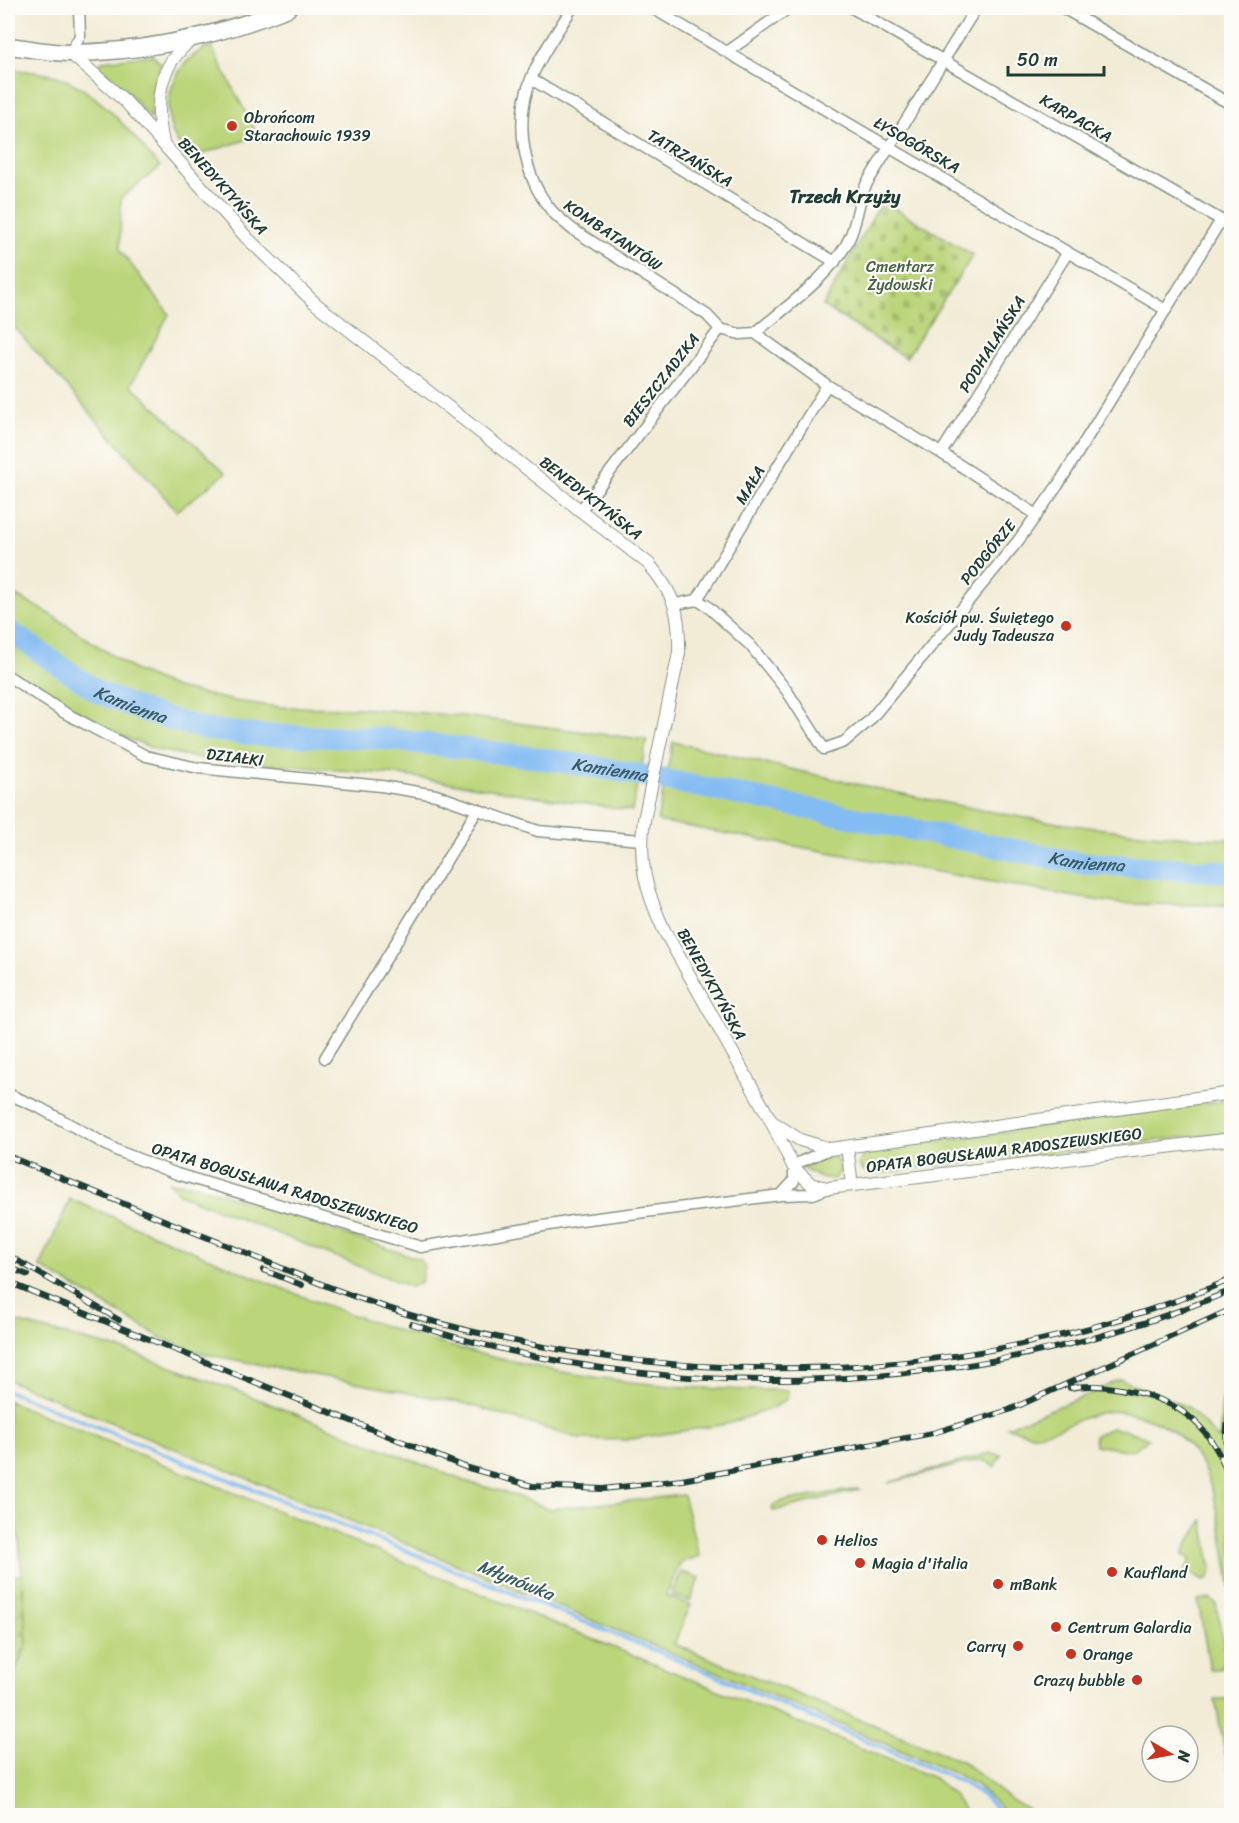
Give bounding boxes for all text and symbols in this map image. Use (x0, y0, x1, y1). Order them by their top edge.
scale bar (1008, 39, 1104, 77)
text: 50 m (1017, 44, 1058, 76)
street label: KARPACKA (1034, 86, 1118, 150)
place label: Obrońcom Starachowic 1939 (244, 103, 371, 150)
street label: ŁYSOGÓRSKA (868, 109, 966, 181)
marker: Obrońcom Starachowic 1939 (225, 119, 239, 133)
street label: TATRZAŃSKA (642, 121, 738, 195)
street label: BENEDYKTYŃSKA (171, 130, 275, 242)
district label: Trzech Krzyży (790, 181, 901, 213)
street label: KOMBATANTÓW (558, 191, 669, 279)
park label: Cmentarz Żydowski (866, 252, 934, 299)
street label: PODHALAŃSKA (950, 289, 1034, 399)
street label: BIESZCZADZKA (615, 326, 707, 434)
street label: BENEDYKTYŃSKA (533, 448, 649, 548)
street label: MAŁA (727, 460, 773, 510)
street label: PODGÓRZE (952, 512, 1024, 591)
place label: Kościół pw. Świętego Judy Tadeusza (905, 603, 1055, 650)
marker: Kościół pw. Świętego Judy Tadeusza (1059, 619, 1073, 633)
water label: Kamienna (89, 676, 172, 734)
street label: DZIAŁKI (205, 739, 265, 775)
water label: Kamienna (570, 748, 652, 792)
water label: Kamienna (1046, 841, 1127, 882)
street label: BENEDYKTYŃSKA (669, 922, 755, 1046)
street label: OPATA BOGUSŁAWA RADOSZEWSKIEGO (864, 1119, 1144, 1181)
street label: OPATA BOGUSŁAWA RADOSZEWSKIEGO (148, 1134, 422, 1242)
place label: Helios (834, 1526, 878, 1555)
marker: Helios (815, 1533, 829, 1547)
place label: Magia d'italia (872, 1549, 968, 1578)
water label: Młynówka (473, 1550, 561, 1611)
marker: Magia d'italia (853, 1556, 867, 1570)
place label: Kaufland (1124, 1558, 1189, 1587)
marker: Kaufland (1105, 1565, 1119, 1579)
place label: mBank (1010, 1570, 1058, 1599)
marker: mBank (991, 1577, 1005, 1591)
place label: Centrum Galardia (1068, 1613, 1191, 1642)
marker: Centrum Galardia (1049, 1620, 1063, 1634)
place label: Carry (967, 1632, 1007, 1661)
marker: Carry (1011, 1639, 1025, 1653)
place label: Orange (1083, 1640, 1133, 1669)
marker: Orange (1064, 1647, 1078, 1661)
place label: Crazy bubble (1034, 1666, 1125, 1695)
marker: Crazy bubble (1130, 1673, 1144, 1687)
north arrow (1140, 1724, 1200, 1784)
text: N (1169, 1748, 1200, 1765)

